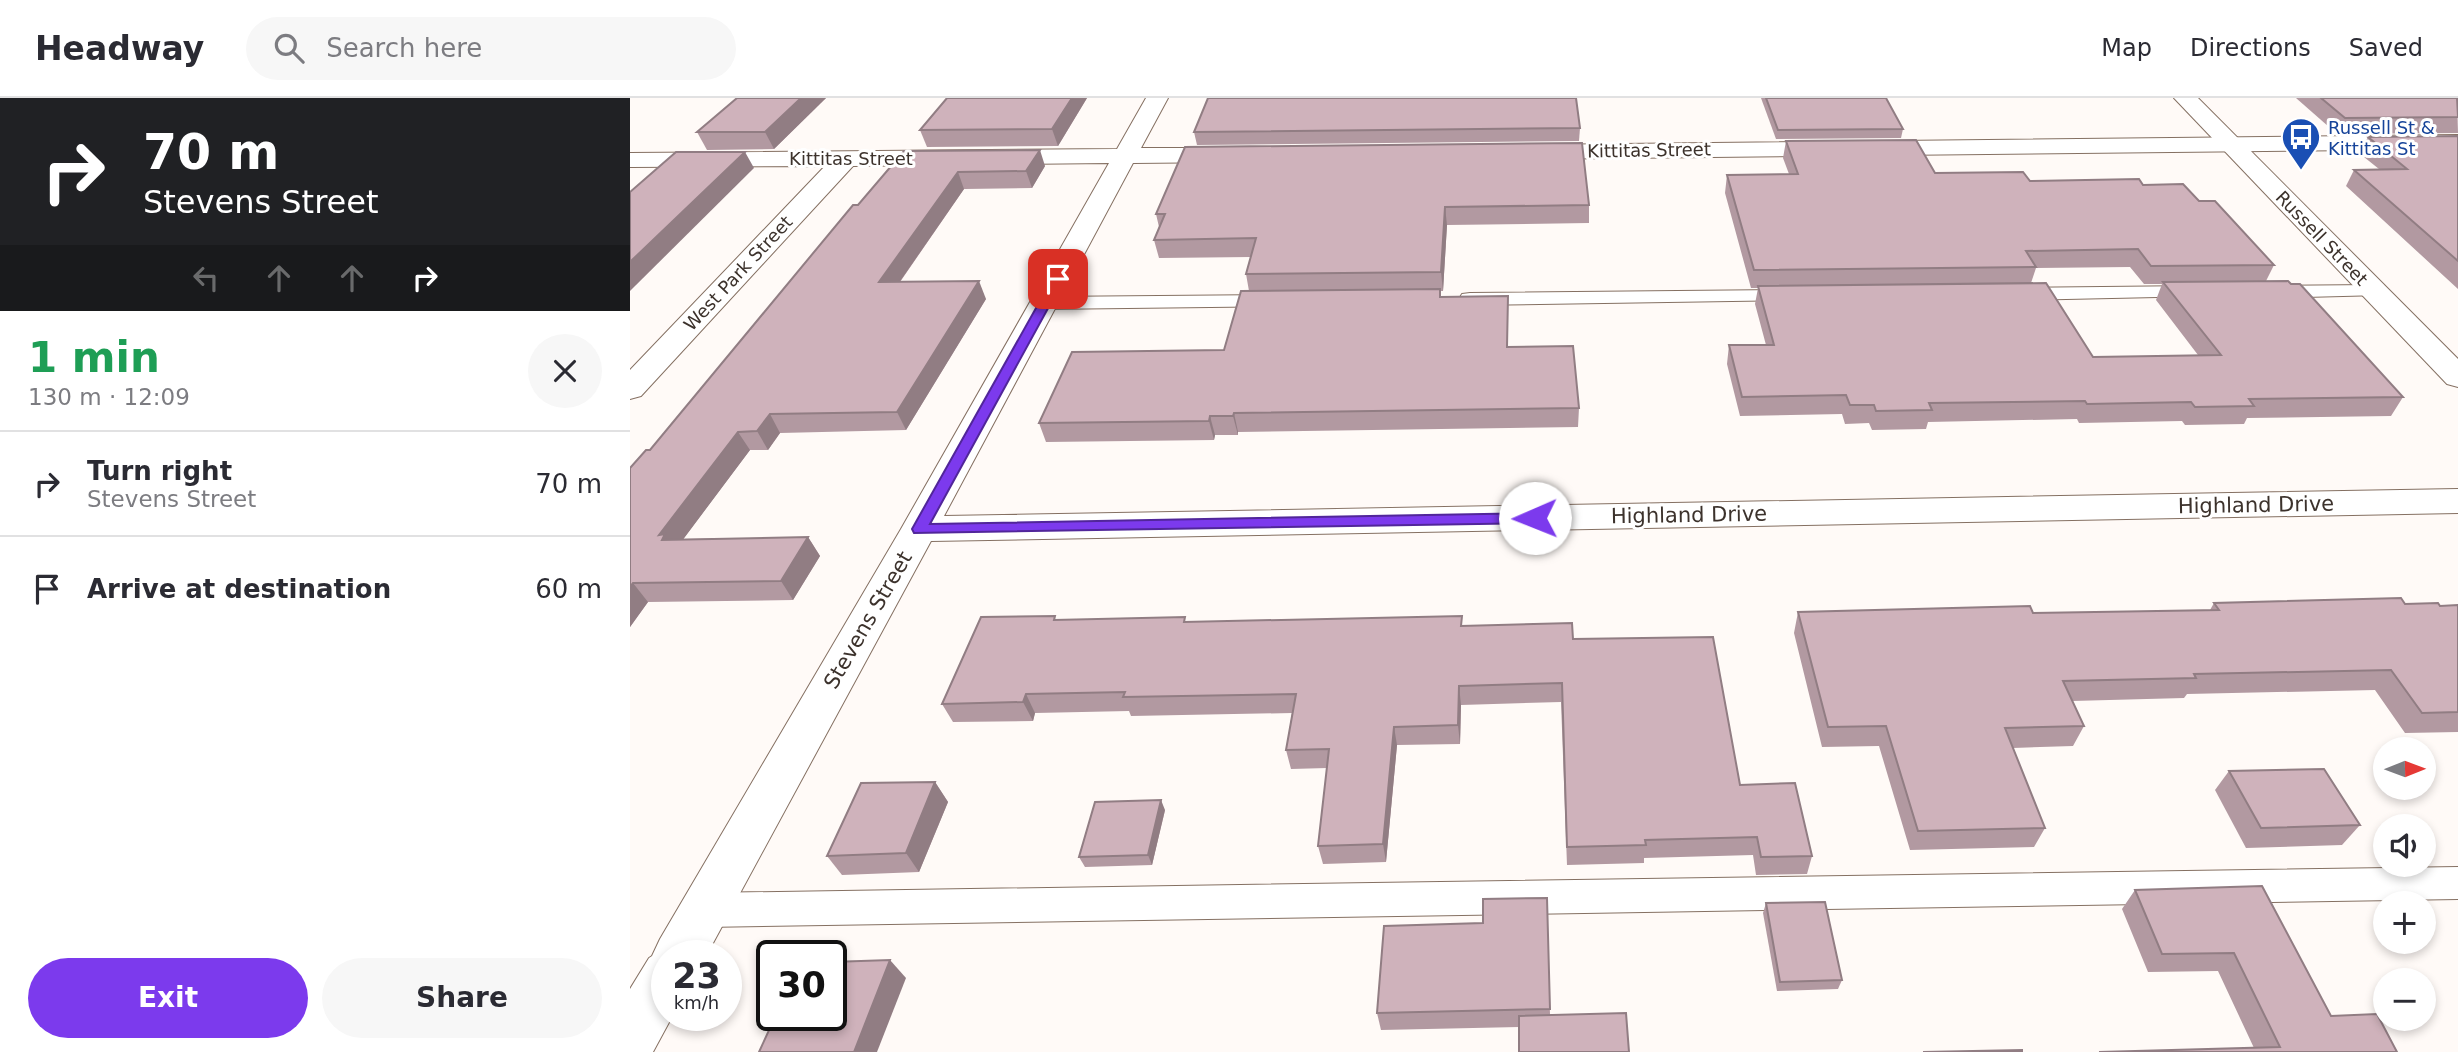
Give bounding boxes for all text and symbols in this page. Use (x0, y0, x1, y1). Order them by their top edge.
search box (246, 17, 736, 80)
text: Headway (35, 29, 204, 68)
icon: search (270, 29, 308, 67)
text: Search here (326, 33, 482, 63)
text: Map (2101, 34, 2152, 62)
text: Directions (2190, 34, 2311, 62)
text: Saved (2349, 34, 2423, 62)
bus stop icon: Russell St & Kittitas St (2280, 116, 2322, 171)
place label: Russell St & Kittitas St (2328, 117, 2435, 159)
text: 70 m (143, 124, 279, 181)
icon: right (28, 126, 119, 217)
street label: Kittitas Street (1587, 138, 1711, 162)
street label: Kittitas Street (789, 148, 913, 169)
text: Stevens Street (143, 183, 379, 221)
street label: Russell Street (2272, 186, 2372, 290)
street label: West Park Street (679, 211, 797, 335)
pin (1028, 249, 1088, 309)
icon: left (187, 259, 225, 297)
icon: ahead (260, 259, 298, 297)
icon: ahead (333, 259, 371, 297)
icon: right (406, 259, 444, 297)
icon: arrive (1039, 260, 1077, 298)
text: 1 min (28, 333, 160, 382)
button: close (528, 334, 602, 408)
text: 130 m · 12:09 (28, 384, 190, 410)
text: Turn right (87, 456, 232, 486)
icon: right (28, 465, 66, 503)
text: 70 m (535, 469, 602, 499)
position arrow (1498, 481, 1572, 555)
text: Stevens Street (87, 486, 256, 512)
street label: Highland Drive (2178, 492, 2334, 518)
street label: Highland Drive (1611, 502, 1767, 528)
street label: Stevens Street (819, 547, 917, 693)
icon: arrive (28, 570, 66, 608)
text: Arrive at destination (87, 574, 391, 604)
text: 60 m (535, 574, 602, 604)
north arrow (2373, 737, 2436, 800)
map controls (2373, 737, 2436, 1031)
button: sound (2373, 814, 2436, 877)
button: + (2373, 891, 2436, 954)
speed limit sign: 30 (756, 940, 847, 1031)
text: 23 (672, 956, 721, 996)
button: Exit (28, 958, 308, 1038)
button: Share (322, 958, 602, 1038)
button: − (2373, 968, 2436, 1031)
text: km/h (674, 992, 719, 1013)

